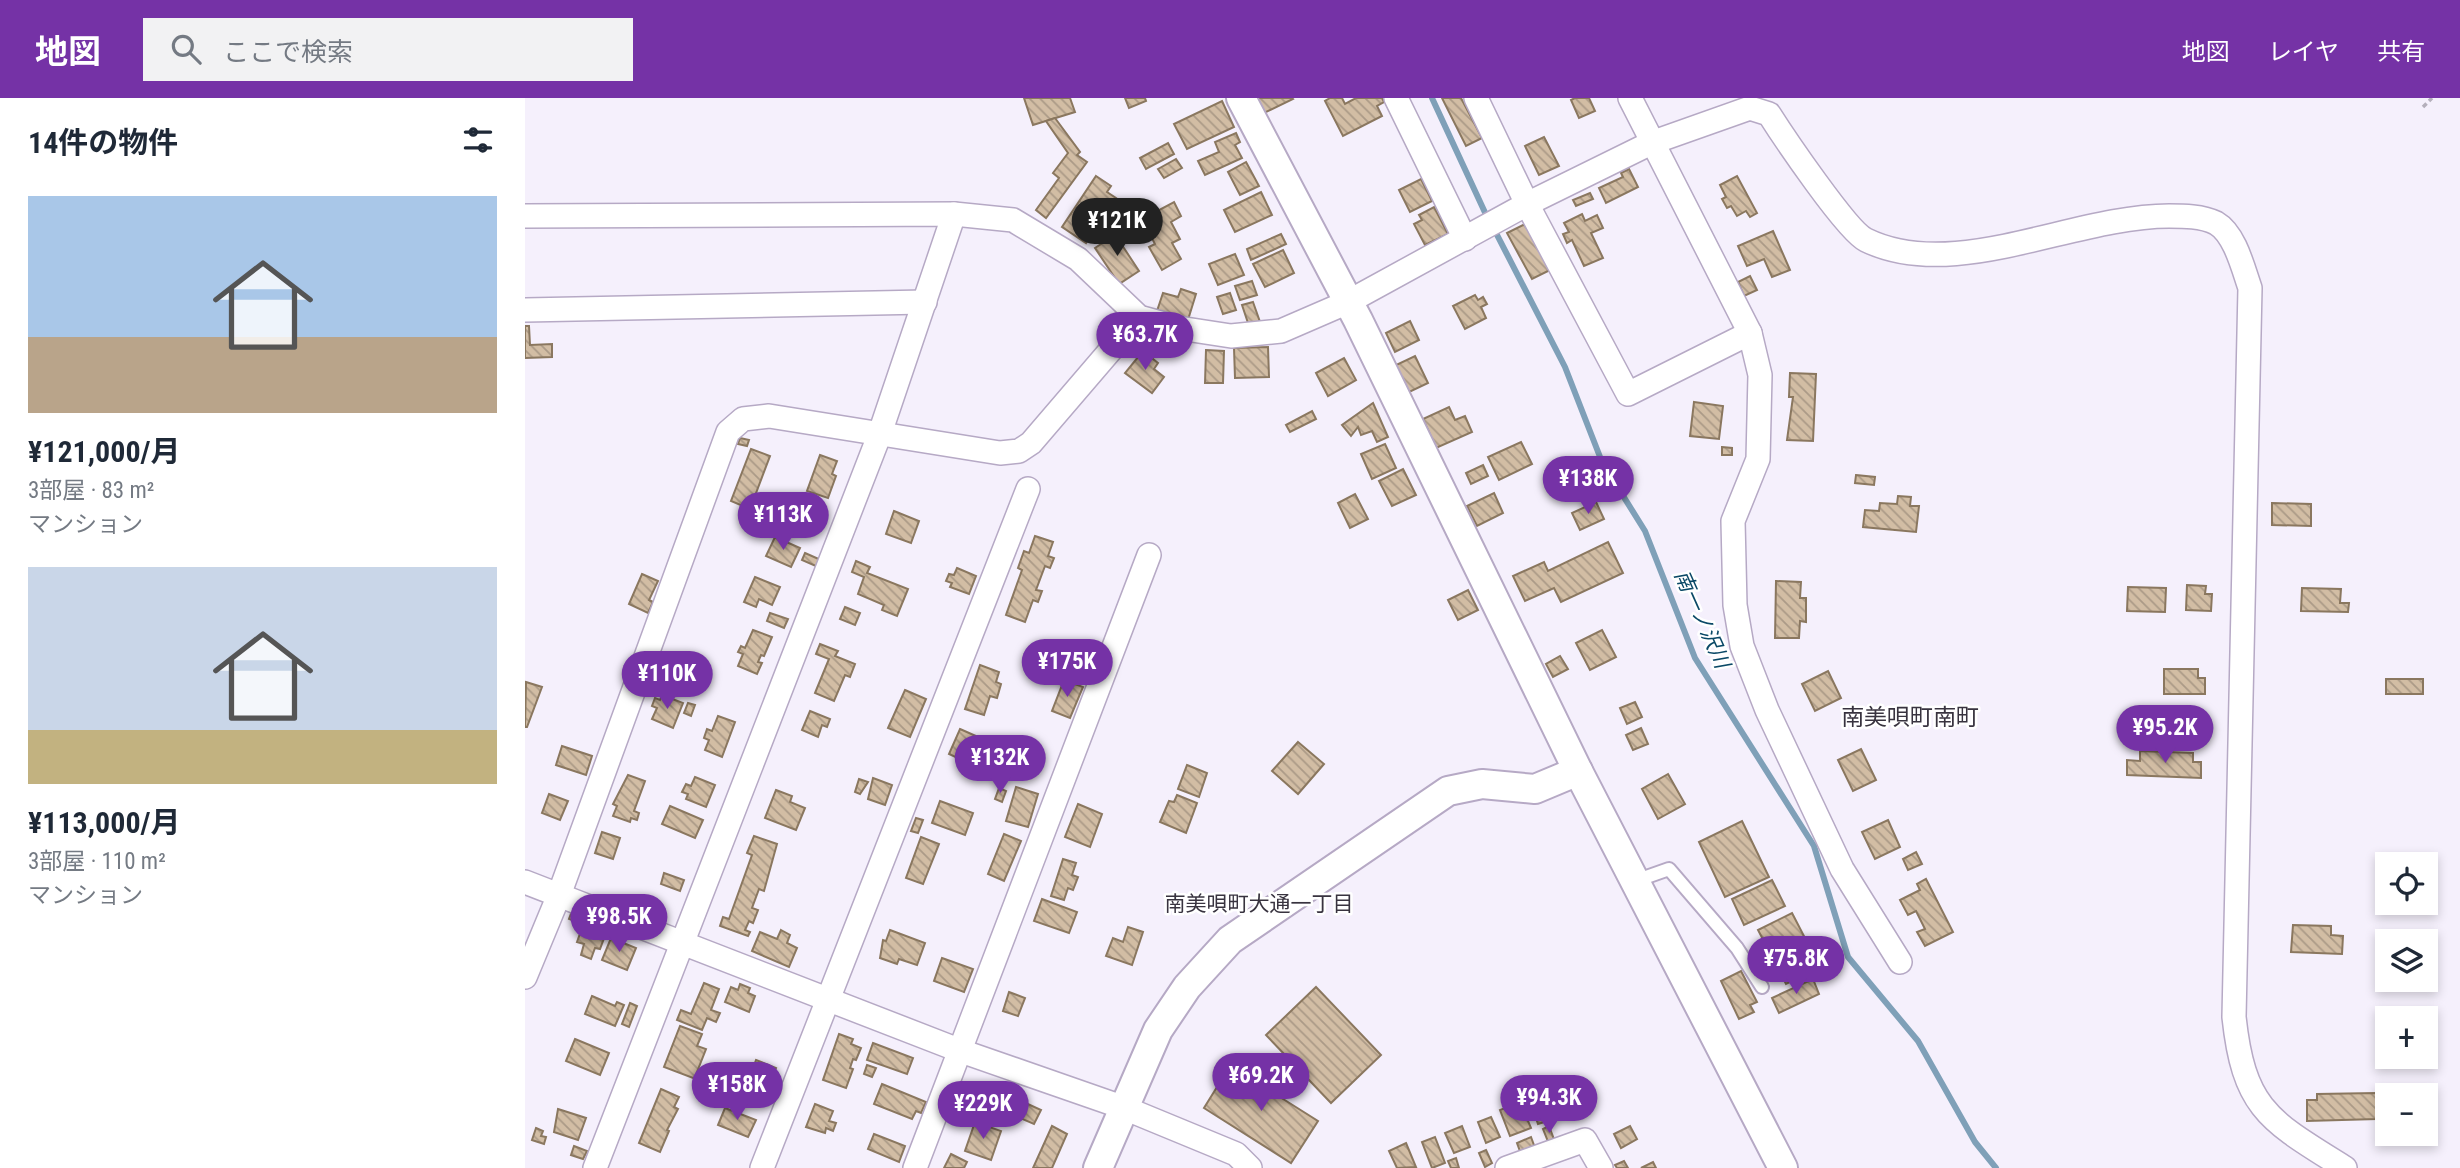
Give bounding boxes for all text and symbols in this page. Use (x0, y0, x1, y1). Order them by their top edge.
search box (143, 18, 633, 81)
icon: search (167, 30, 205, 68)
text: 地図 (35, 32, 101, 71)
text: ここで検索 (223, 37, 353, 67)
text: 地図 (2182, 38, 2230, 66)
text: レイヤ (2268, 38, 2339, 66)
text: 共有 (2377, 38, 2425, 66)
icon: filters (459, 121, 497, 159)
text: 14件の物件 (28, 125, 178, 160)
pin: ¥121K (1068, 198, 1166, 258)
text: ¥121K (1088, 207, 1146, 234)
icon: home (200, 242, 326, 368)
pin: ¥63.7K (1088, 313, 1202, 372)
text: ¥63.7K (1112, 321, 1178, 348)
text: ¥121,000/月 (28, 434, 181, 469)
pin: ¥138K (1539, 456, 1637, 516)
text: ¥138K (1559, 465, 1617, 492)
text: 3部屋 · 83 m² (28, 477, 154, 504)
pin: ¥113K (734, 492, 832, 552)
text: ¥113K (754, 501, 812, 528)
text: マンション (28, 511, 143, 538)
water label: 南一ノ沢川 (1670, 566, 1735, 674)
icon: home (200, 613, 326, 739)
pin: ¥175K (1018, 640, 1116, 699)
text: ¥175K (1038, 648, 1096, 675)
pin: ¥110K (618, 652, 716, 711)
text: ¥110K (638, 660, 696, 687)
district label: 南美唄町南町 (1841, 704, 1979, 731)
pin: ¥95.2K (2108, 706, 2222, 765)
text: ¥95.2K (2132, 714, 2198, 741)
pin: ¥132K (951, 736, 1049, 795)
text: ¥132K (971, 744, 1029, 771)
text: ¥113,000/月 (28, 805, 181, 840)
text: 3部屋 · 110 m² (28, 848, 166, 875)
map controls (2375, 852, 2438, 1146)
button: locate (2375, 852, 2438, 915)
text: マンション (28, 882, 143, 909)
district label: 南美唄町大通一丁目 (1165, 892, 1354, 916)
pin: ¥98.5K (562, 894, 676, 954)
text: ¥98.5K (586, 903, 652, 930)
button: layers (2375, 929, 2438, 992)
pin: ¥75.8K (1739, 936, 1853, 996)
text: ¥75.8K (1763, 945, 1829, 972)
button: + (2375, 1006, 2438, 1069)
pin: ¥69.2K (1204, 1054, 1318, 1113)
pin: ¥158K (688, 1062, 786, 1122)
text: ¥69.2K (1228, 1062, 1294, 1089)
text: ¥158K (708, 1071, 766, 1098)
pin: ¥94.3K (1492, 1076, 1606, 1135)
pin: ¥229K (934, 1082, 1032, 1141)
button: − (2375, 1083, 2438, 1146)
text: ¥94.3K (1516, 1084, 1582, 1111)
text: ¥229K (954, 1090, 1012, 1117)

